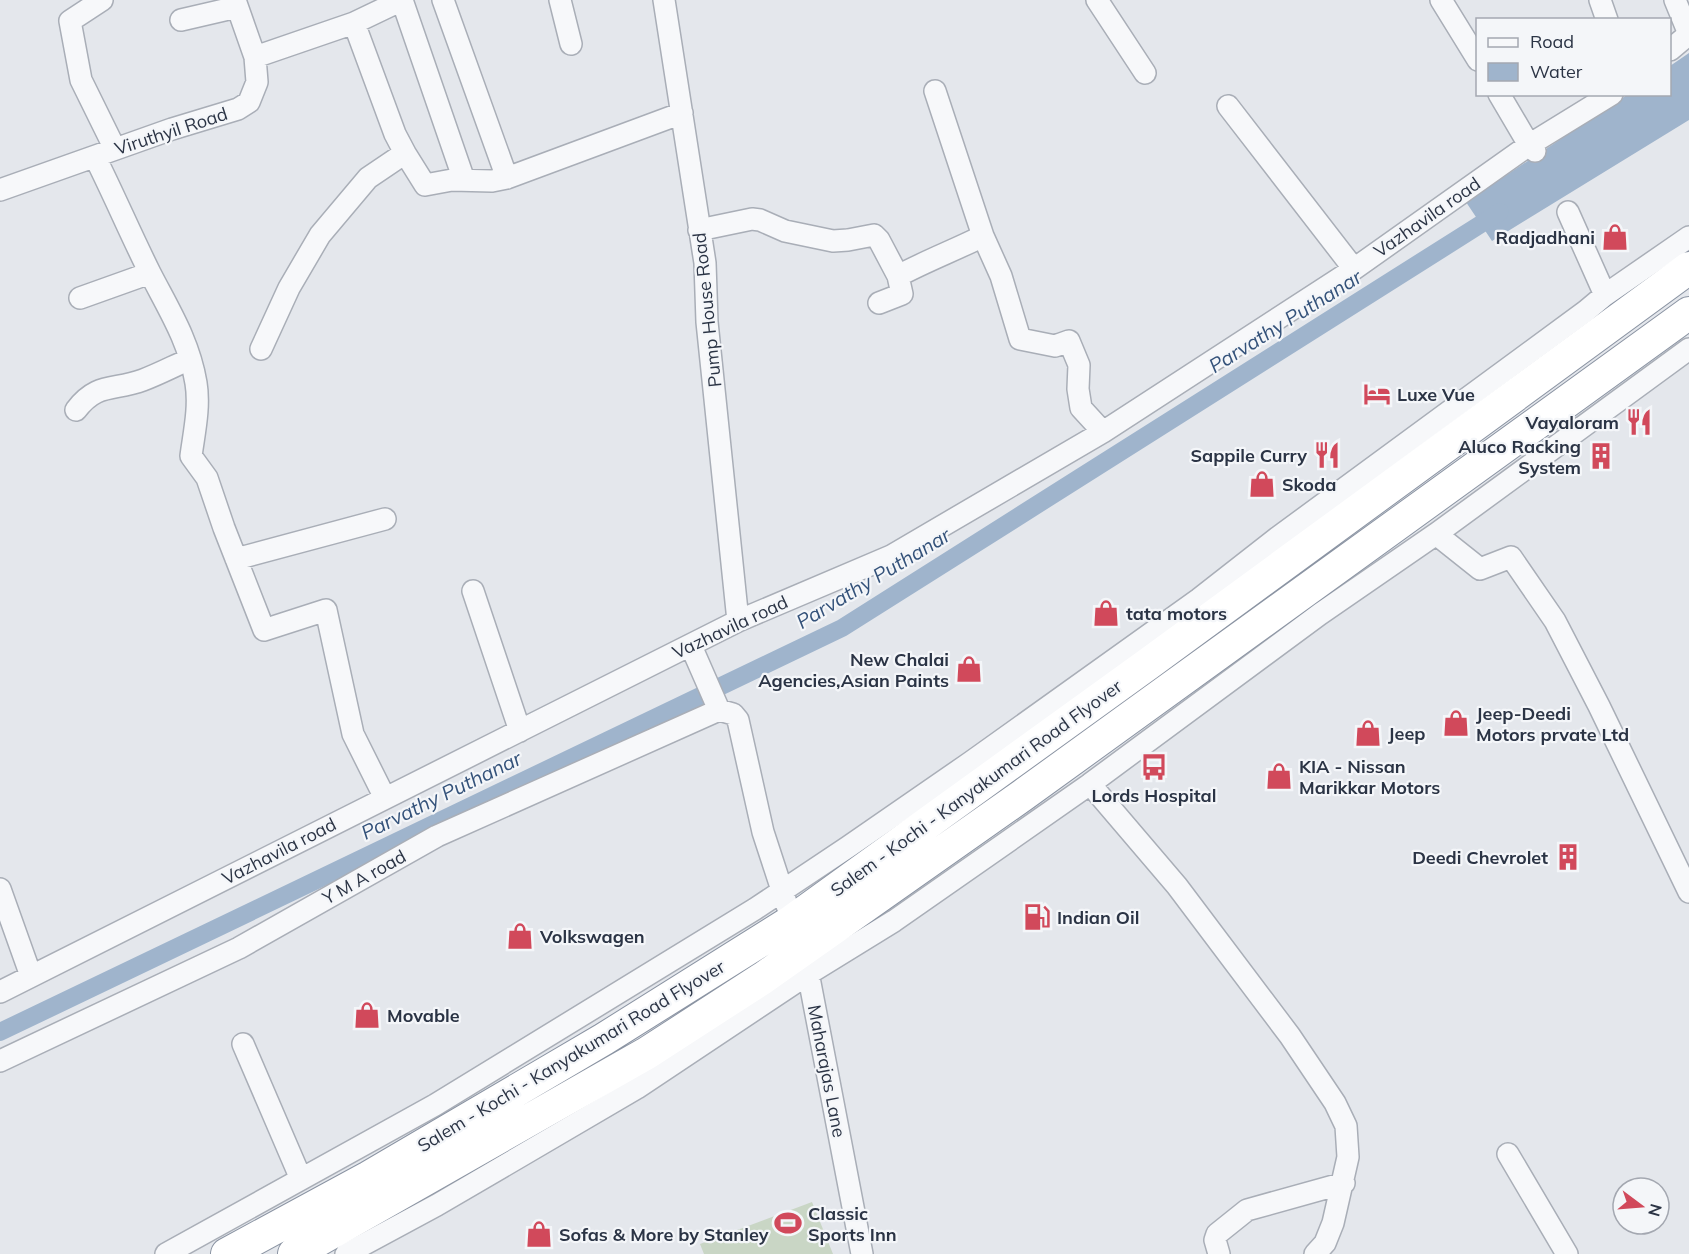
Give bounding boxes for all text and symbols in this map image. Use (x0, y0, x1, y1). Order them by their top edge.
legend (1476, 18, 1671, 96)
text: Road (1530, 30, 1574, 53)
text: Water (1530, 60, 1583, 83)
street label: Viruthyil Road (112, 102, 230, 160)
street label: Vazhavila road (1369, 172, 1485, 262)
shop icon: Radjadhani (1600, 222, 1630, 252)
place label: Radjadhani (1496, 226, 1595, 249)
street label: Pump House Road (687, 232, 727, 388)
water label: Parvathy Puthanar (1204, 264, 1367, 378)
hotel icon: Luxe Vue (1362, 379, 1392, 409)
place label: Luxe Vue (1397, 383, 1475, 406)
restaurant icon: Vayaloram (1624, 407, 1654, 437)
place label: Vayaloram (1525, 411, 1619, 434)
place label: Aluco Racking System (1458, 435, 1581, 479)
restaurant icon: Sappile Curry (1312, 440, 1342, 470)
building icon: Aluco Racking System (1586, 441, 1616, 471)
place label: Sappile Curry (1190, 444, 1307, 467)
shop icon: Skoda (1247, 469, 1277, 499)
place label: Skoda (1282, 473, 1336, 496)
water label: Parvathy Puthanar (791, 522, 955, 634)
street label: Vazhavila road (669, 590, 791, 664)
shop icon: tata motors (1091, 598, 1121, 628)
place label: tata motors (1126, 602, 1227, 625)
place label: New Chalai Agencies,Asian Paints (758, 648, 949, 692)
shop icon: New Chalai Agencies,Asian Paints (954, 654, 984, 684)
street label: Salem - Kochi - Kanyakumari Road Flyover (826, 674, 1127, 901)
place label: Jeep-Deedi Motors prvate Ltd (1476, 702, 1629, 746)
shop icon: Jeep-Deedi Motors prvate Ltd (1441, 708, 1471, 738)
shop icon: Jeep (1353, 718, 1383, 748)
place label: Jeep (1388, 722, 1425, 745)
water label: Parvathy Puthanar (357, 745, 526, 845)
bus stop icon: Lords Hospital (1139, 752, 1169, 782)
place label: KIA - Nissan Marikkar Motors (1299, 755, 1440, 799)
shop icon: KIA - Nissan Marikkar Motors (1264, 761, 1294, 791)
place label: Lords Hospital (1092, 784, 1216, 807)
street label: Vazhavila road (218, 812, 340, 890)
building icon: Deedi Chevrolet (1553, 842, 1583, 872)
street label: Y M A road (317, 845, 410, 910)
place label: Deedi Chevrolet (1412, 846, 1548, 869)
fuel station icon: Indian Oil (1022, 902, 1052, 932)
place label: Indian Oil (1057, 906, 1139, 929)
shop icon: Volkswagen (505, 921, 535, 951)
place label: Volkswagen (539, 925, 645, 948)
street label: Salem - Kochi - Kanyakumari Road Flyover (413, 955, 729, 1157)
shop icon: Movable (352, 1000, 382, 1030)
street label: Maharajas Lane (803, 1003, 851, 1139)
place label: Movable (387, 1004, 460, 1027)
north arrow (1611, 1176, 1671, 1236)
place label: Classic Sports Inn (808, 1202, 897, 1246)
text: N (1644, 1202, 1667, 1219)
sports icon: Classic Sports Inn (773, 1208, 803, 1238)
shop icon: Sofas & More by Stanley (524, 1219, 554, 1249)
place label: Sofas & More by Stanley (559, 1223, 769, 1246)

